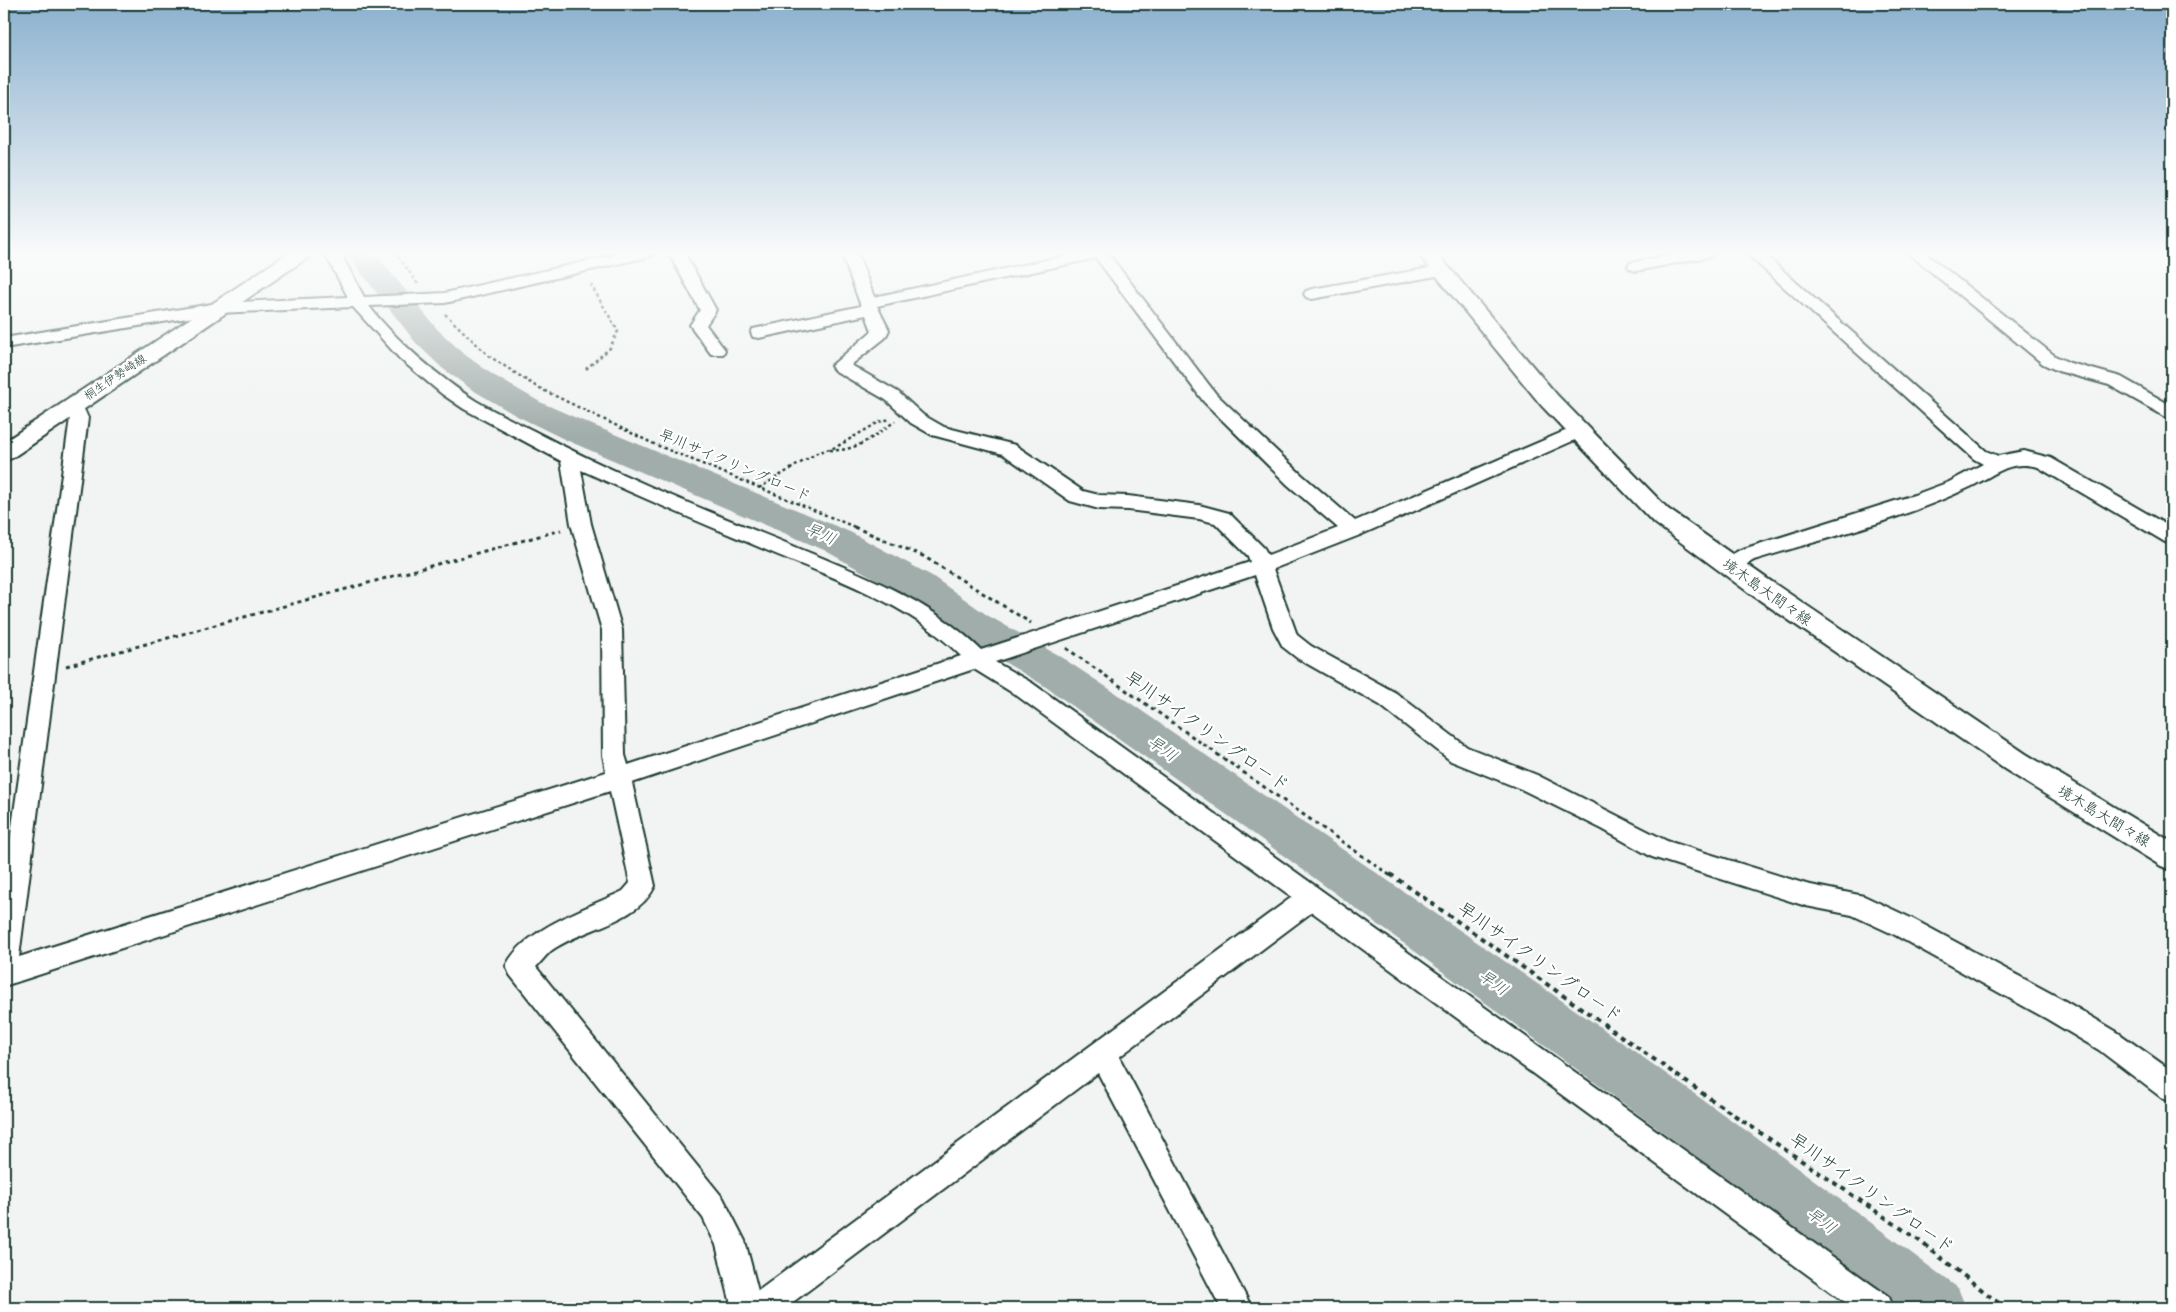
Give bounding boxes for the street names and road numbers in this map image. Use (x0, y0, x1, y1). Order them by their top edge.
street label: 桐生伊勢崎線 (81, 351, 149, 404)
street label: 早川サイクリングロード (656, 425, 814, 506)
street label: 境木島大間々線 (1718, 555, 1815, 630)
street label: 早川サイクリングロード (1120, 665, 1294, 797)
street label: 境木島大間々線 (2054, 781, 2154, 852)
street label: 早川サイクリングロード (1453, 896, 1627, 1028)
street label: 早川サイクリングロード (1785, 1127, 1959, 1259)

